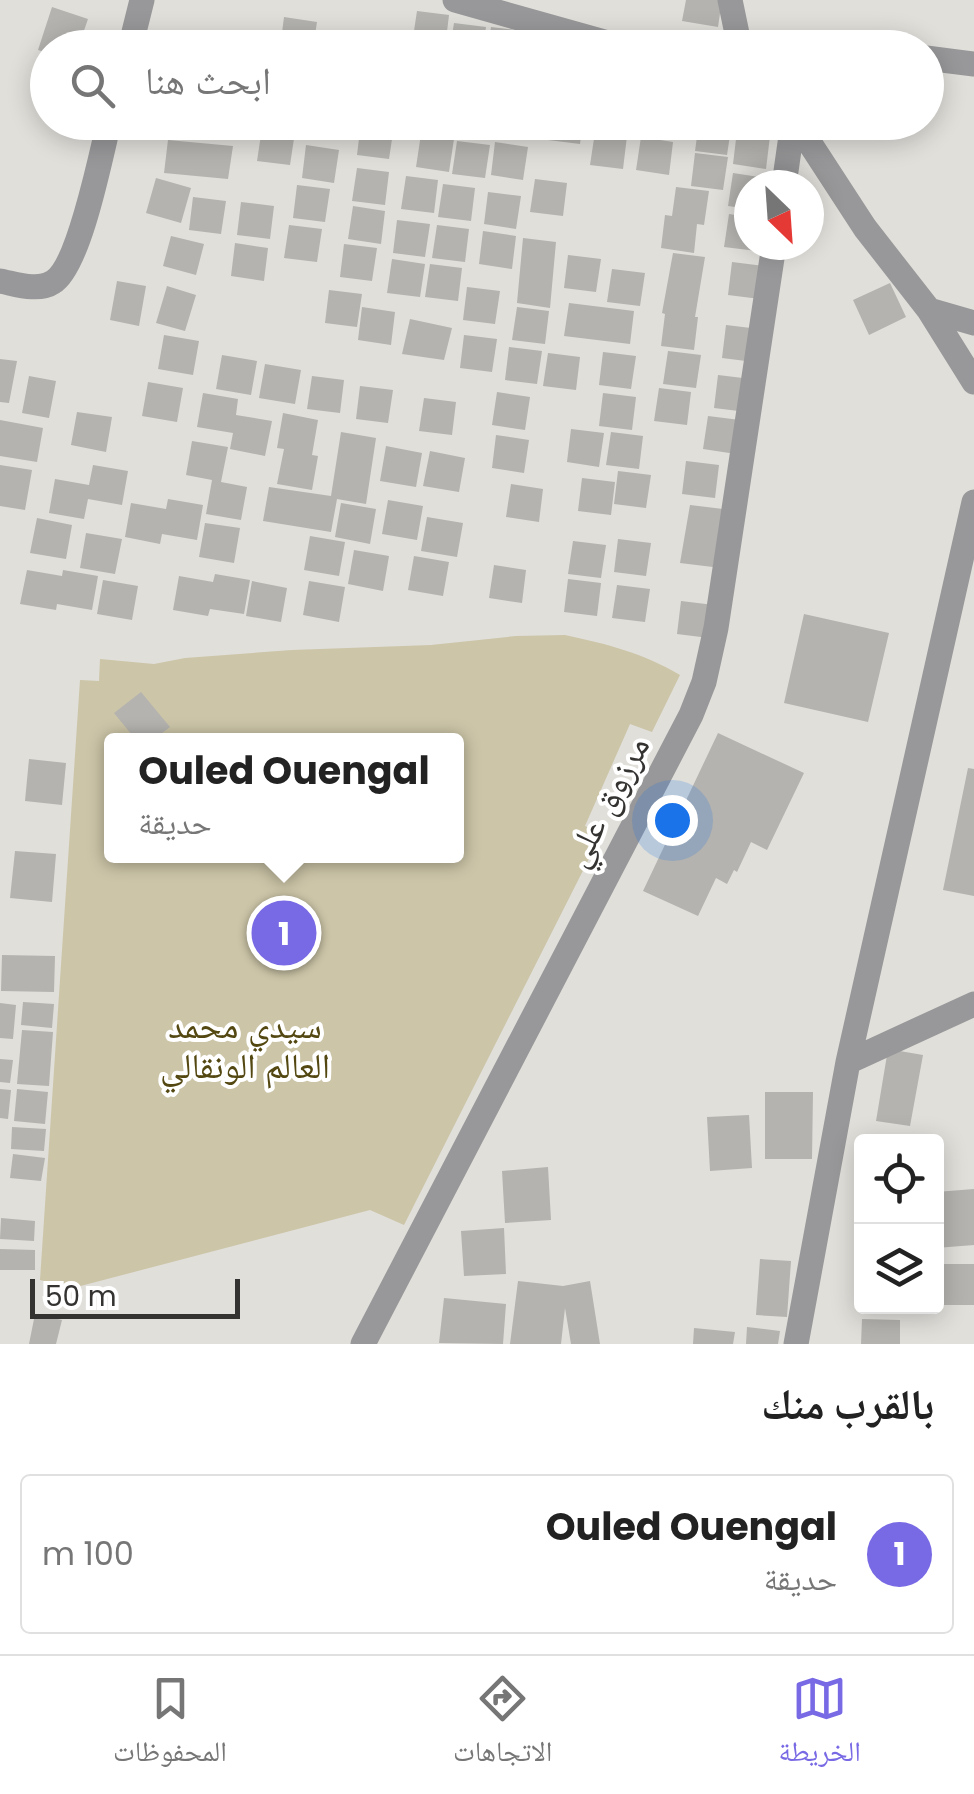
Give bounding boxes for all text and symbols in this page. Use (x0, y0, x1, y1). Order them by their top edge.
search box (30, 30, 944, 140)
text: ابحث هنا (145, 54, 271, 107)
icon: search (65, 58, 120, 113)
north arrow (734, 170, 824, 260)
street label: مرزوق علي (551, 727, 664, 877)
popup (104, 733, 464, 863)
text: Ouled Ouengal (138, 744, 430, 797)
your location (647, 795, 698, 846)
text: حديقة (138, 800, 212, 845)
pin: 1 (252, 896, 316, 970)
park label: سيدي محمد العالم الونقالي (160, 1001, 330, 1093)
map controls (854, 1134, 944, 1314)
button: locate (854, 1134, 944, 1224)
button: layers (854, 1224, 944, 1314)
scale bar (30, 1274, 240, 1318)
text: 50 m (45, 1277, 116, 1316)
text: بالقرب منك (761, 1375, 934, 1434)
text: Ouled Ouengal (546, 1500, 837, 1553)
text: 100 m (42, 1531, 134, 1576)
text: 1 (893, 1531, 906, 1576)
text: حديقة (764, 1556, 837, 1601)
tab: المحفوظات (113, 1671, 227, 1779)
tab: الاتجاهات (453, 1671, 552, 1779)
tab: الخريطة (779, 1671, 861, 1779)

